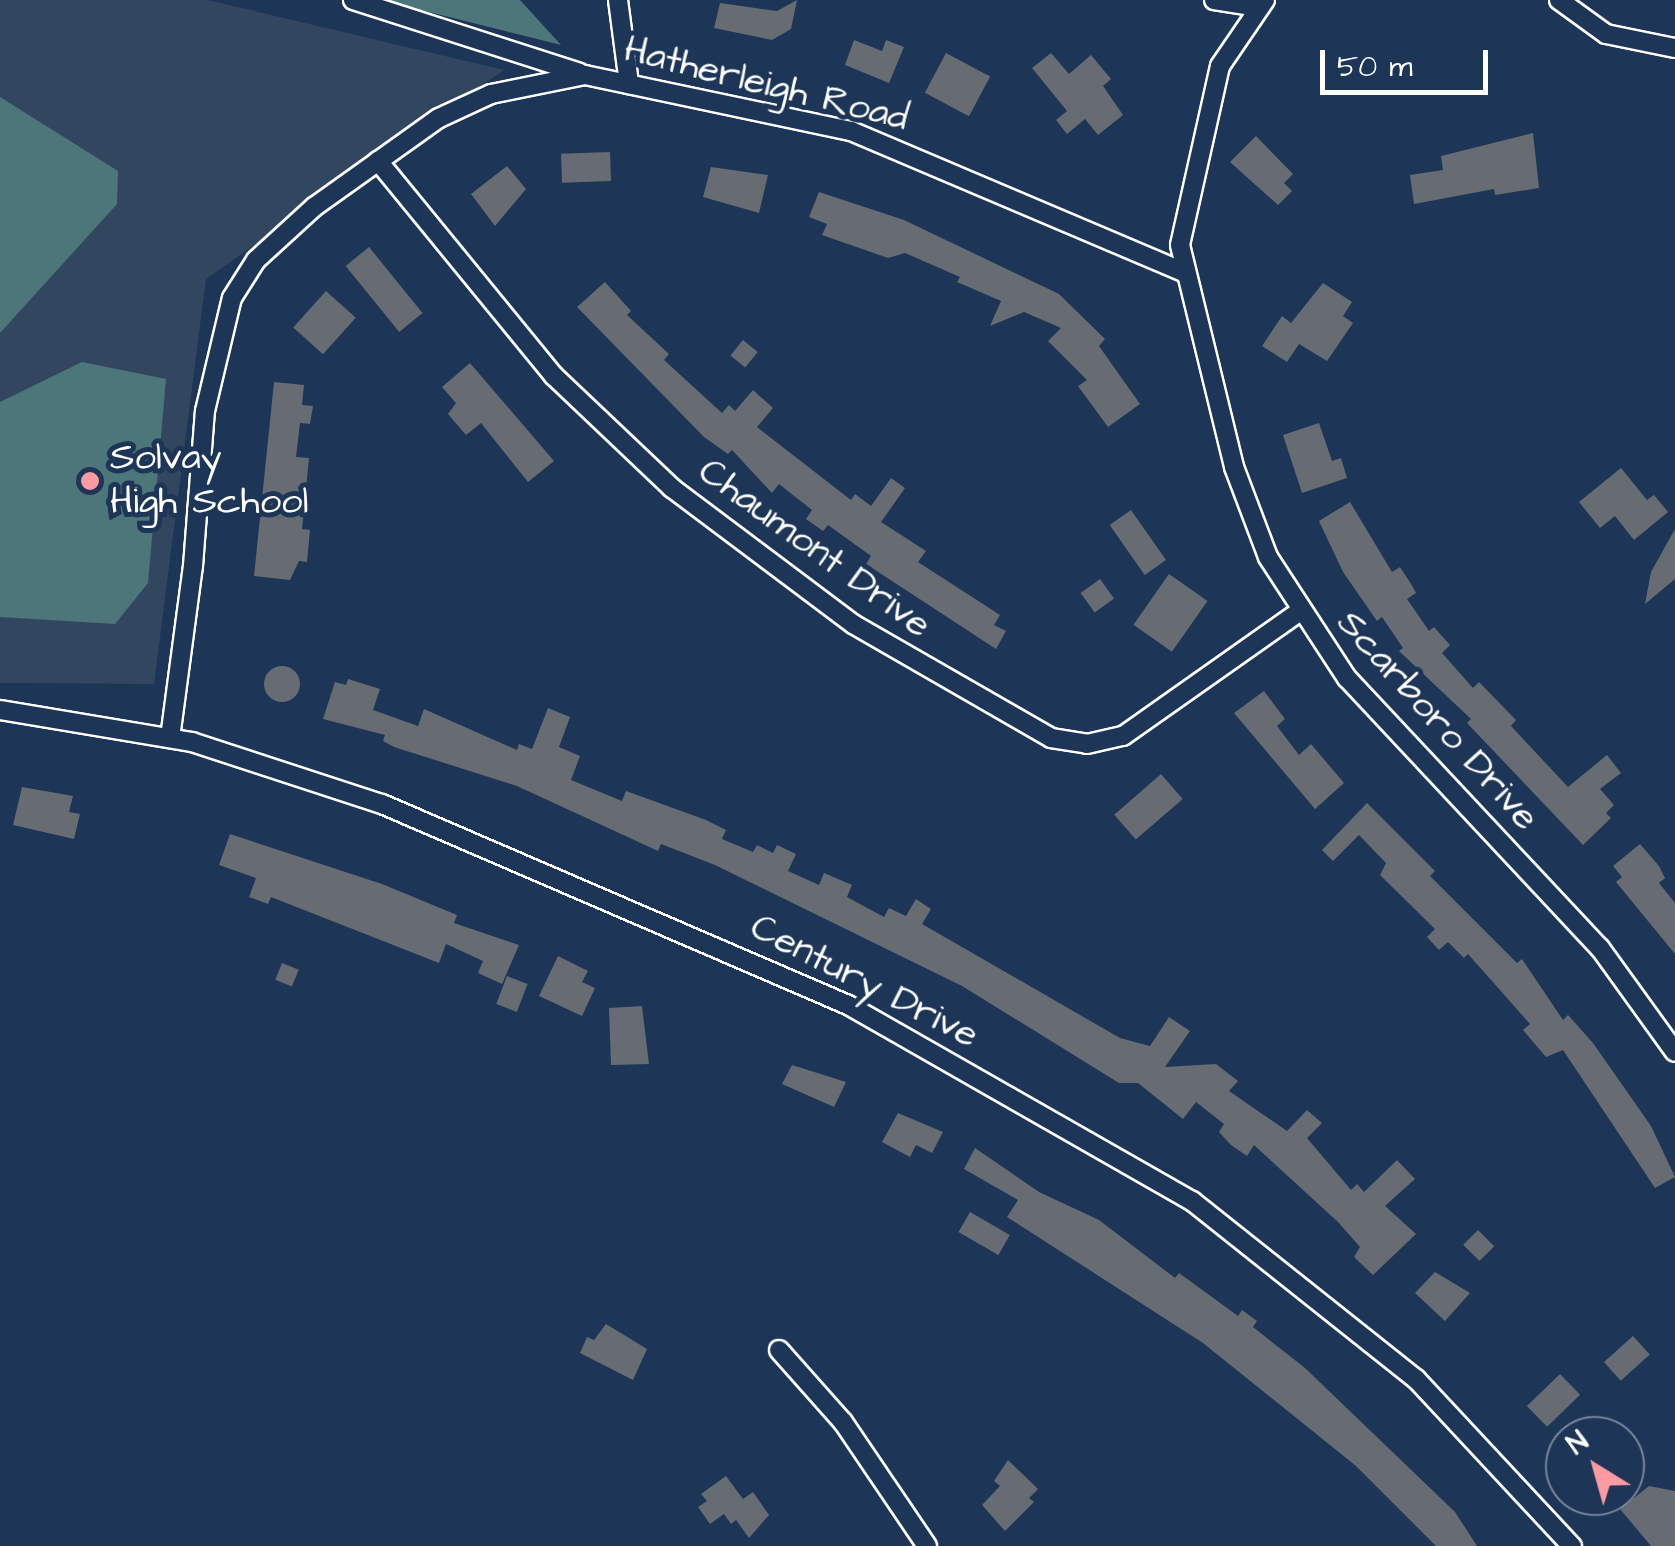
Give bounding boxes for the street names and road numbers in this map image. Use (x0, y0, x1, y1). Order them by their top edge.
street label: Hatherleigh Road (619, 28, 913, 142)
street label: Chaumont Drive (689, 449, 939, 649)
street label: Scarboro Drive (1326, 601, 1548, 841)
street label: Century Drive (742, 905, 986, 1059)

